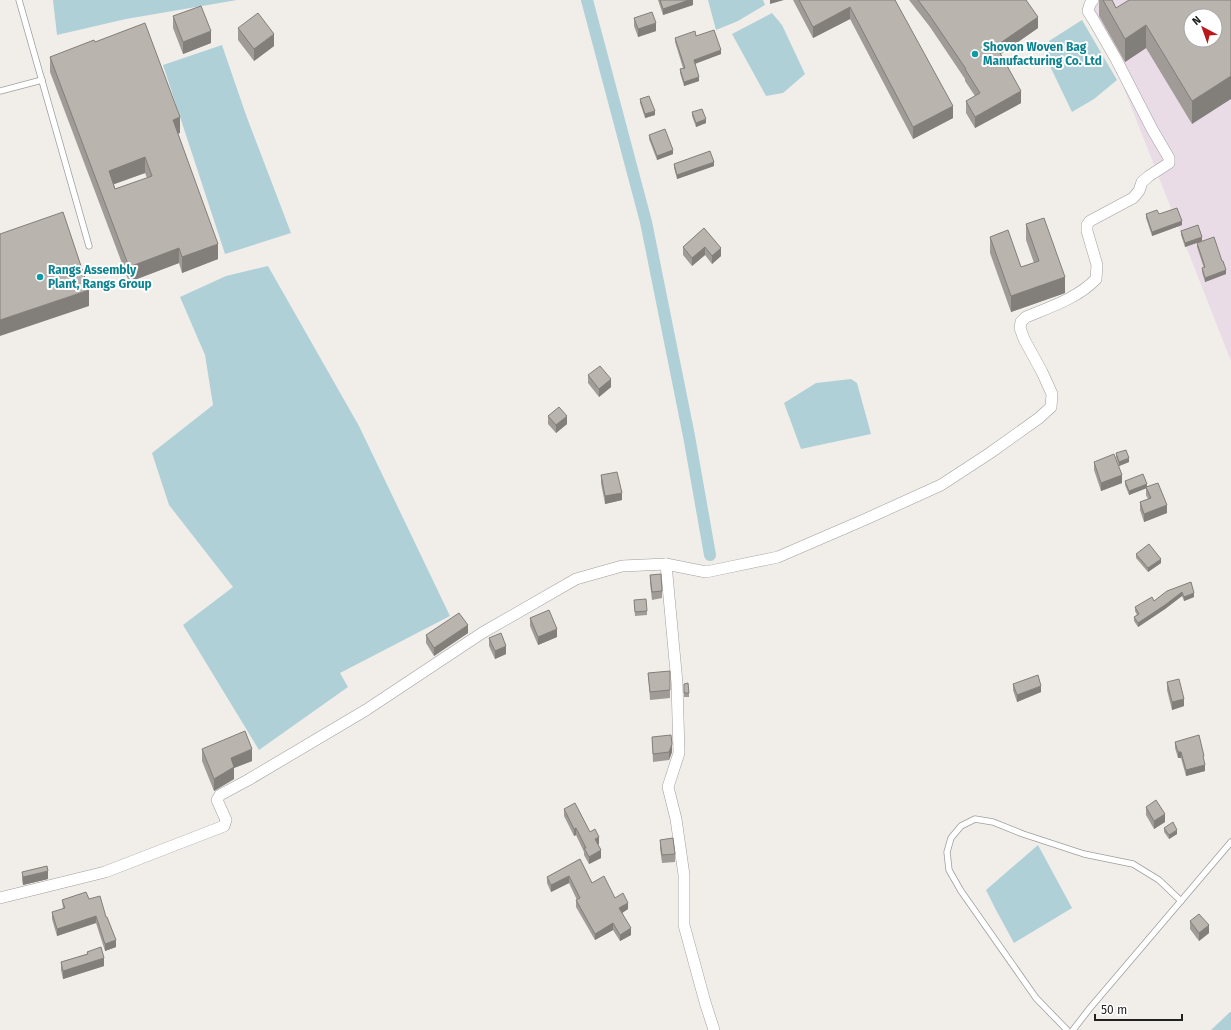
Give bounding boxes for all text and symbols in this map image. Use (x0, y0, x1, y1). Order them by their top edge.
north arrow (1183, 8, 1223, 48)
text: N (1190, 14, 1204, 28)
place label: Shovon Woven Bag Manufacturing Co. Ltd (983, 40, 1102, 68)
marker: Shovon Woven Bag Manufacturing Co. Ltd (970, 49, 980, 59)
place label: Rangs Assembly Plant, Rangs Group (48, 263, 152, 291)
marker: Rangs Assembly Plant, Rangs Group (35, 272, 45, 282)
scale bar (1095, 996, 1182, 1022)
text: 50 m (1101, 1003, 1127, 1017)

